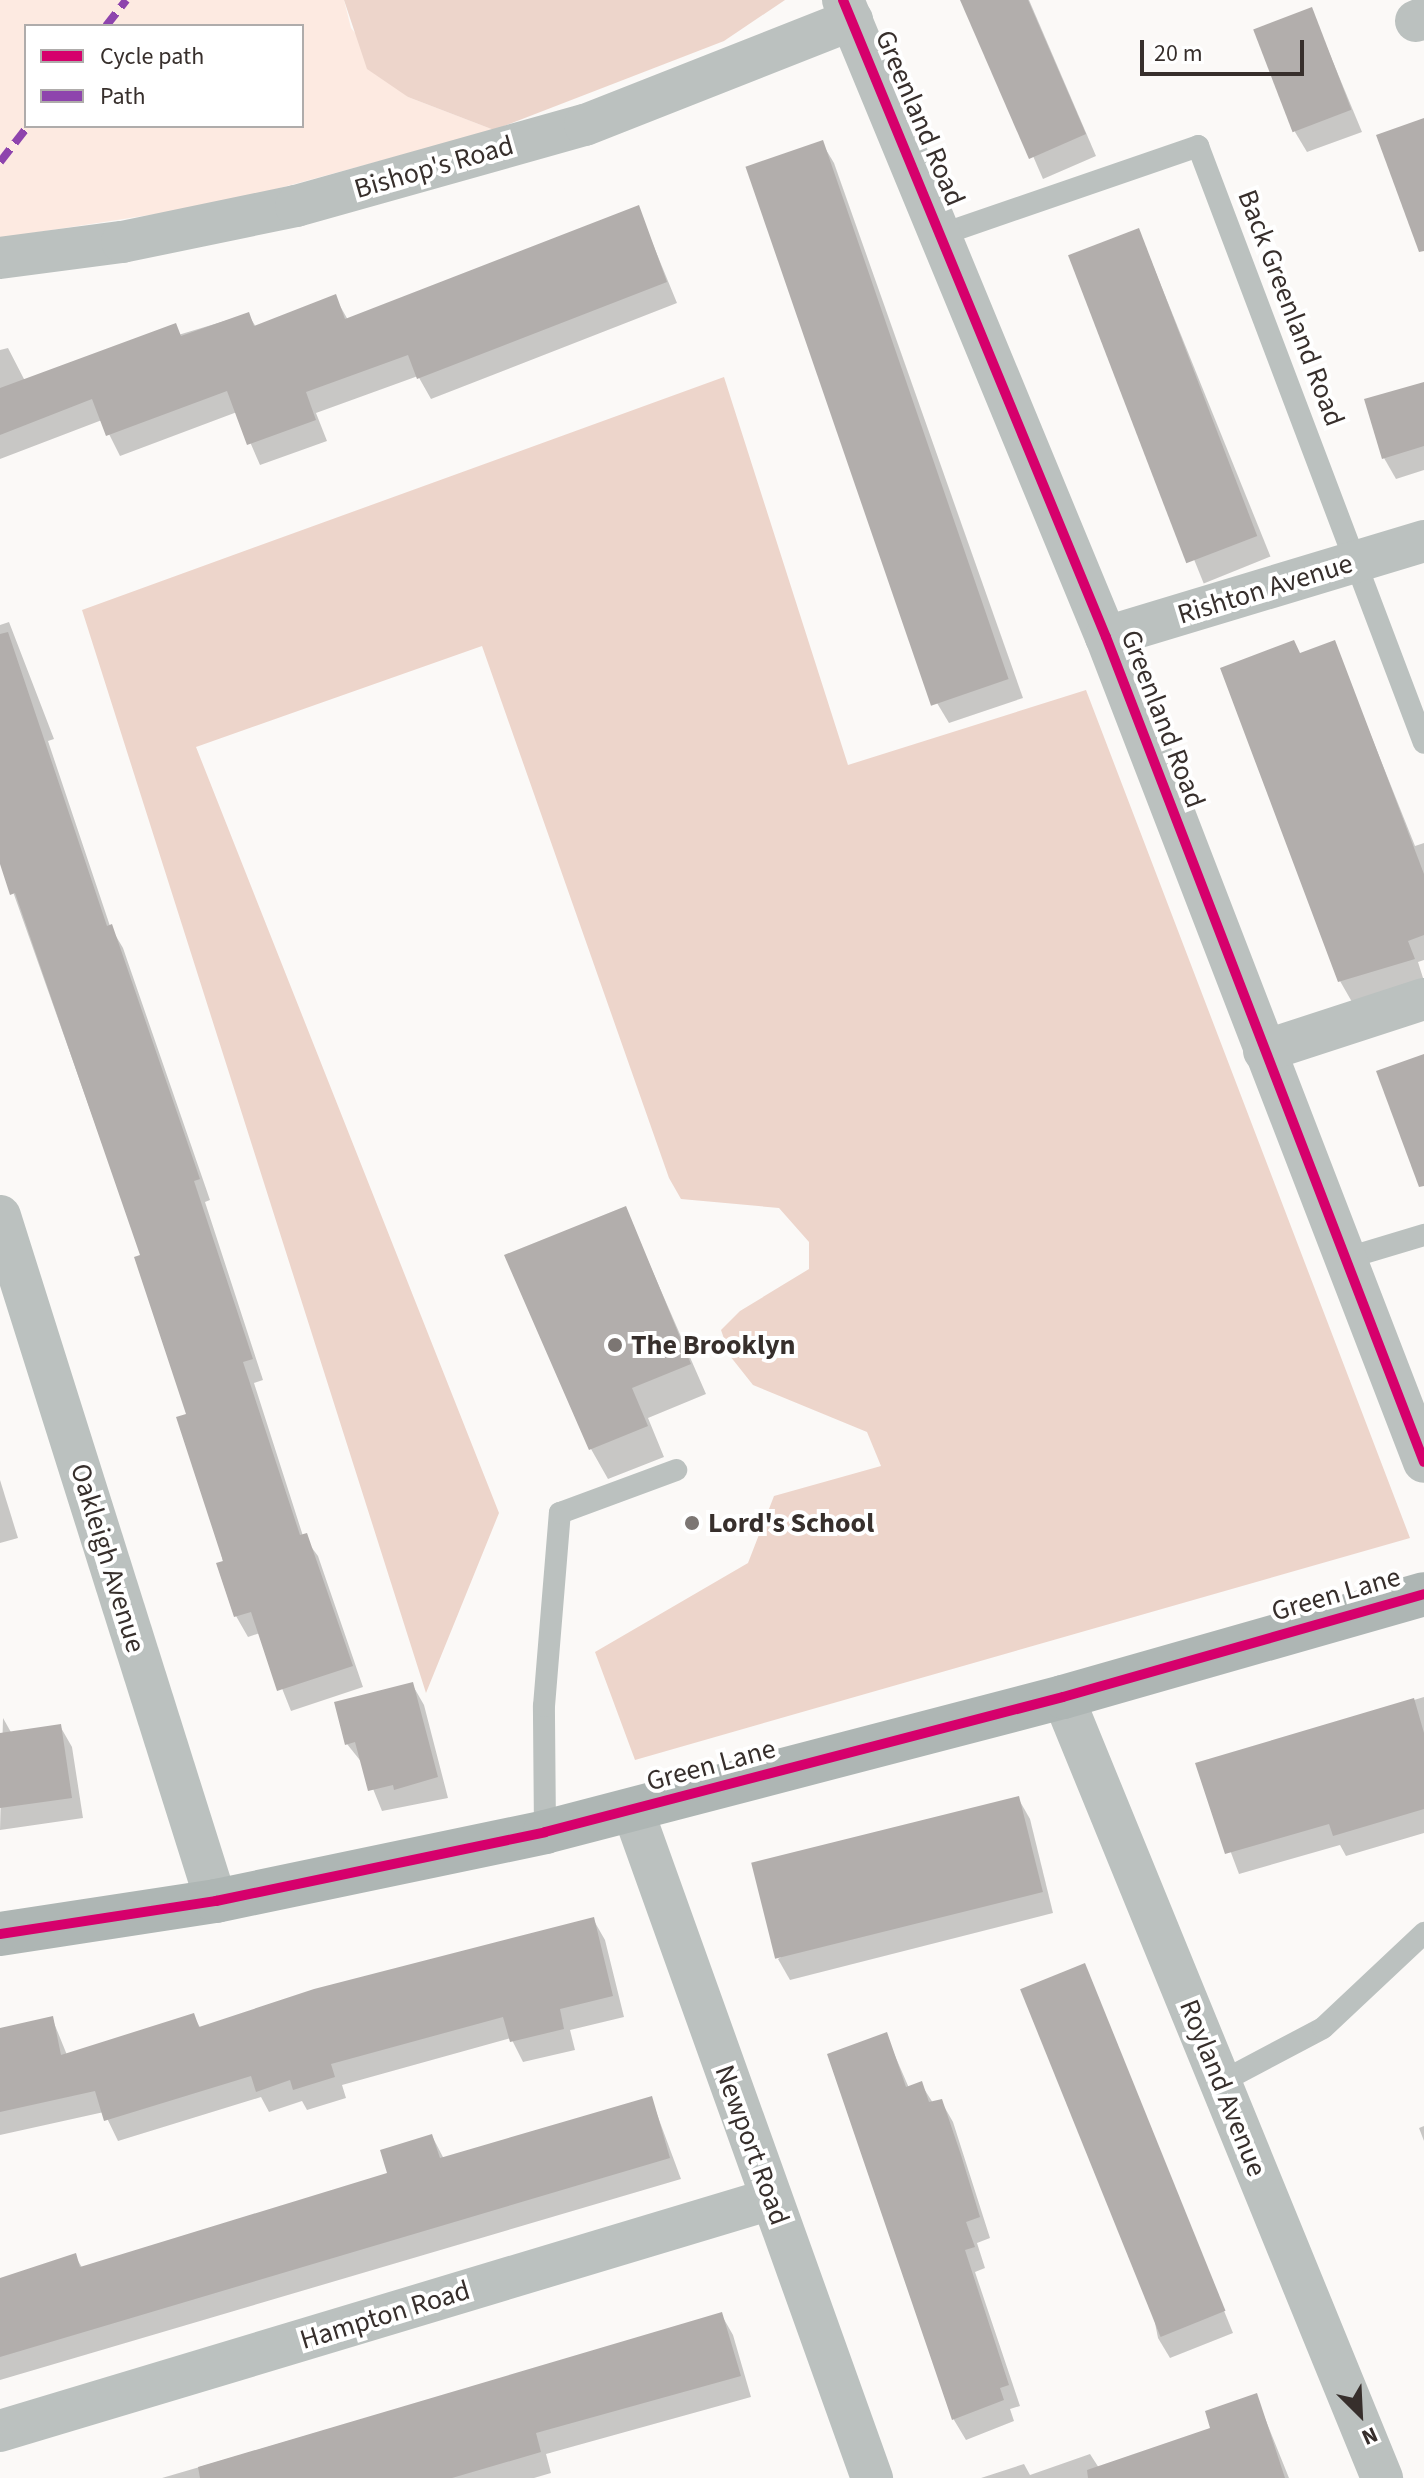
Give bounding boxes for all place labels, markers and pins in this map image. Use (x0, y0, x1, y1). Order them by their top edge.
place label: The Brooklyn (631, 1328, 795, 1362)
marker: The Brooklyn (606, 1336, 624, 1354)
place label: Lord's School (708, 1506, 874, 1540)
marker: Lord's School (683, 1514, 701, 1532)

